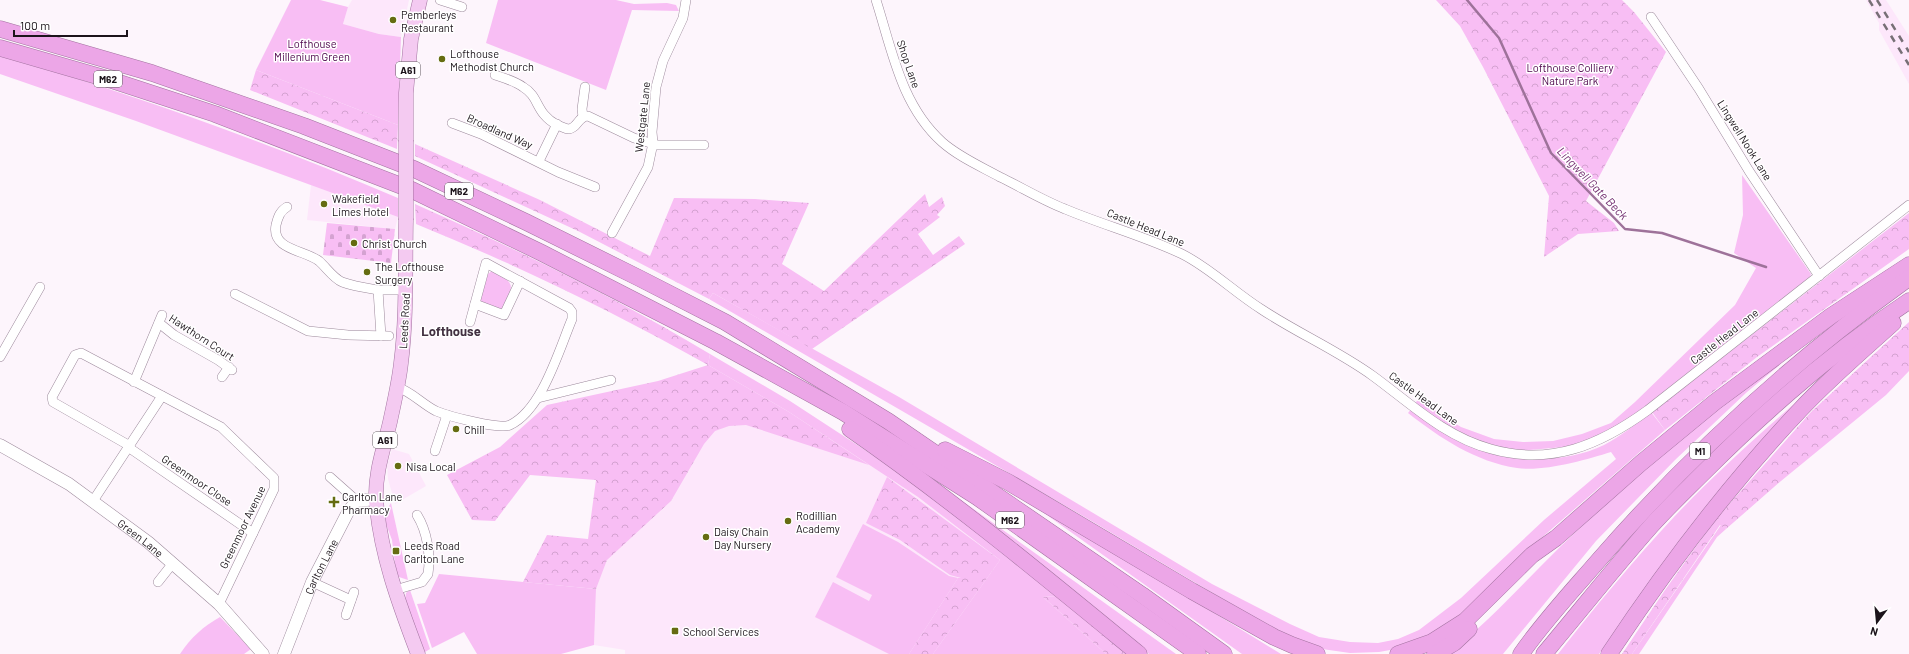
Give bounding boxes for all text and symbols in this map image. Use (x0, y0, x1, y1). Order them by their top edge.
place label: Pemberleys Restaurant (401, 8, 456, 34)
scale bar (14, 12, 127, 38)
marker: Pemberleys Restaurant (388, 15, 398, 25)
text: 100 m (20, 18, 50, 32)
park label: Lofthouse Millenium Green (274, 37, 350, 63)
street label: Shop Lane (895, 38, 923, 90)
place label: Lofthouse Methodist Church (450, 47, 534, 73)
marker: Lofthouse Methodist Church (437, 54, 447, 64)
park label: Lofthouse Colliery Nature Park (1527, 61, 1613, 87)
road number: A61 (396, 62, 420, 78)
road number: M62 (94, 71, 122, 87)
street label: Westgate Lane (632, 81, 652, 153)
street label: Lingwell Nook Lane (1715, 97, 1775, 183)
street label: Broadland Way (465, 111, 535, 151)
water label: Lingwell Gate Beck (1555, 144, 1631, 222)
road number: M62 (445, 183, 473, 199)
place label: Wakefield Limes Hotel (332, 192, 389, 218)
marker: Wakefield Limes Hotel (319, 199, 329, 209)
street label: Castle Head Lane (1105, 206, 1187, 249)
place label: Christ Church (362, 237, 427, 250)
marker: Christ Church (349, 238, 359, 248)
place label: The Lofthouse Surgery (375, 260, 444, 286)
marker: The Lofthouse Surgery (362, 267, 372, 277)
street label: Leeds Road (396, 293, 412, 349)
street label: Castle Head Lane (1687, 305, 1761, 367)
street label: Hawthorn Court (167, 311, 237, 363)
district label: Lofthouse (421, 323, 481, 339)
street label: Castle Head Lane (1387, 368, 1461, 428)
place label: Chill (464, 423, 484, 436)
marker: Chill (451, 424, 461, 434)
road number: A61 (373, 432, 397, 448)
road number: M1 (1690, 443, 1710, 459)
street label: Greenmoor Close (159, 452, 235, 508)
place label: Nisa Local (406, 460, 455, 473)
marker: Nisa Local (393, 461, 403, 471)
street label: Greenmoor Avenue (216, 483, 268, 571)
place label: Carlton Lane Pharmacy (342, 490, 402, 516)
marker: Carlton Lane Pharmacy (329, 497, 339, 507)
place label: Rodillian Academy (796, 509, 840, 535)
road number: M62 (996, 512, 1024, 528)
street label: Green Lane (116, 516, 167, 559)
marker: Rodillian Academy (783, 516, 793, 526)
place label: Daisy Chain Day Nursery (714, 525, 771, 551)
marker: Daisy Chain Day Nursery (701, 532, 711, 542)
street label: Carlton Lane (301, 536, 340, 596)
place label: Leeds Road Carlton Lane (404, 539, 464, 565)
marker: Leeds Road Carlton Lane (391, 546, 401, 556)
north arrow (1857, 602, 1897, 642)
place label: School Services (683, 625, 759, 638)
text: N (1869, 625, 1879, 639)
marker: School Services (670, 626, 680, 636)

